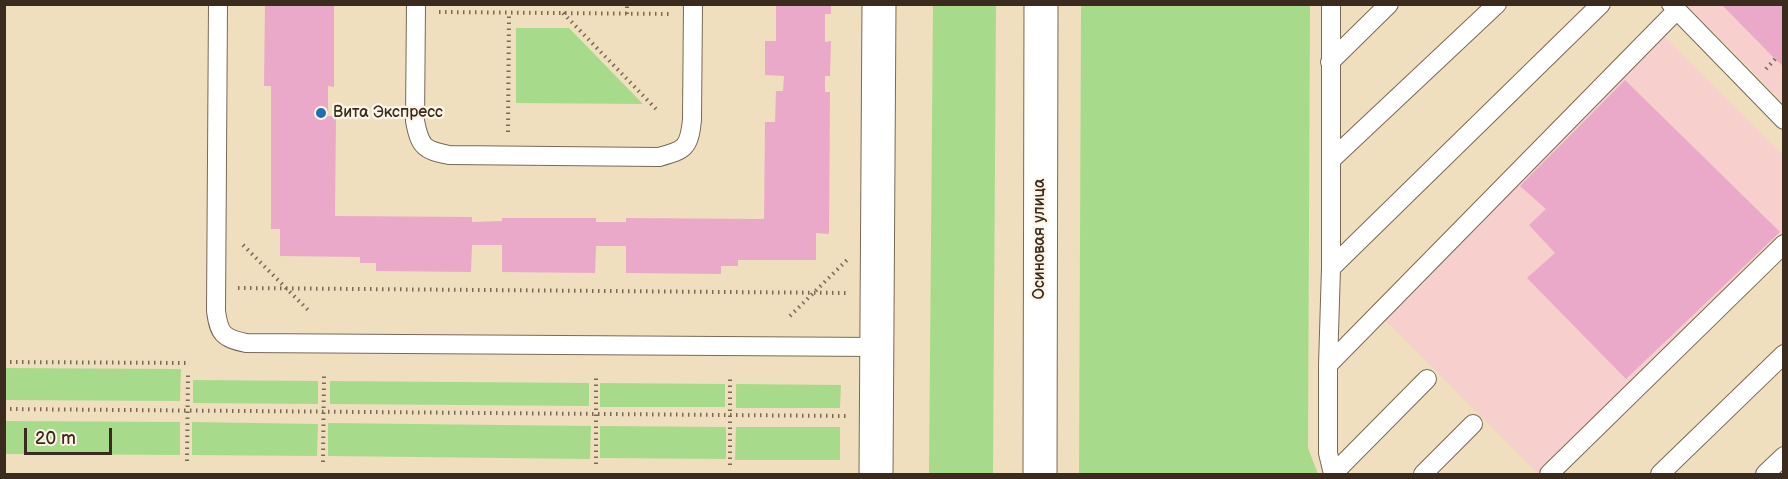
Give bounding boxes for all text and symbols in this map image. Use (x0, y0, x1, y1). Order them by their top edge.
place label: Вита Экспресс (333, 103, 443, 123)
marker: Вита Экспресс (314, 106, 328, 120)
street label: Осиновая улица (1030, 179, 1050, 299)
scale bar (27, 416, 116, 454)
text: 20 m (35, 428, 76, 449)

